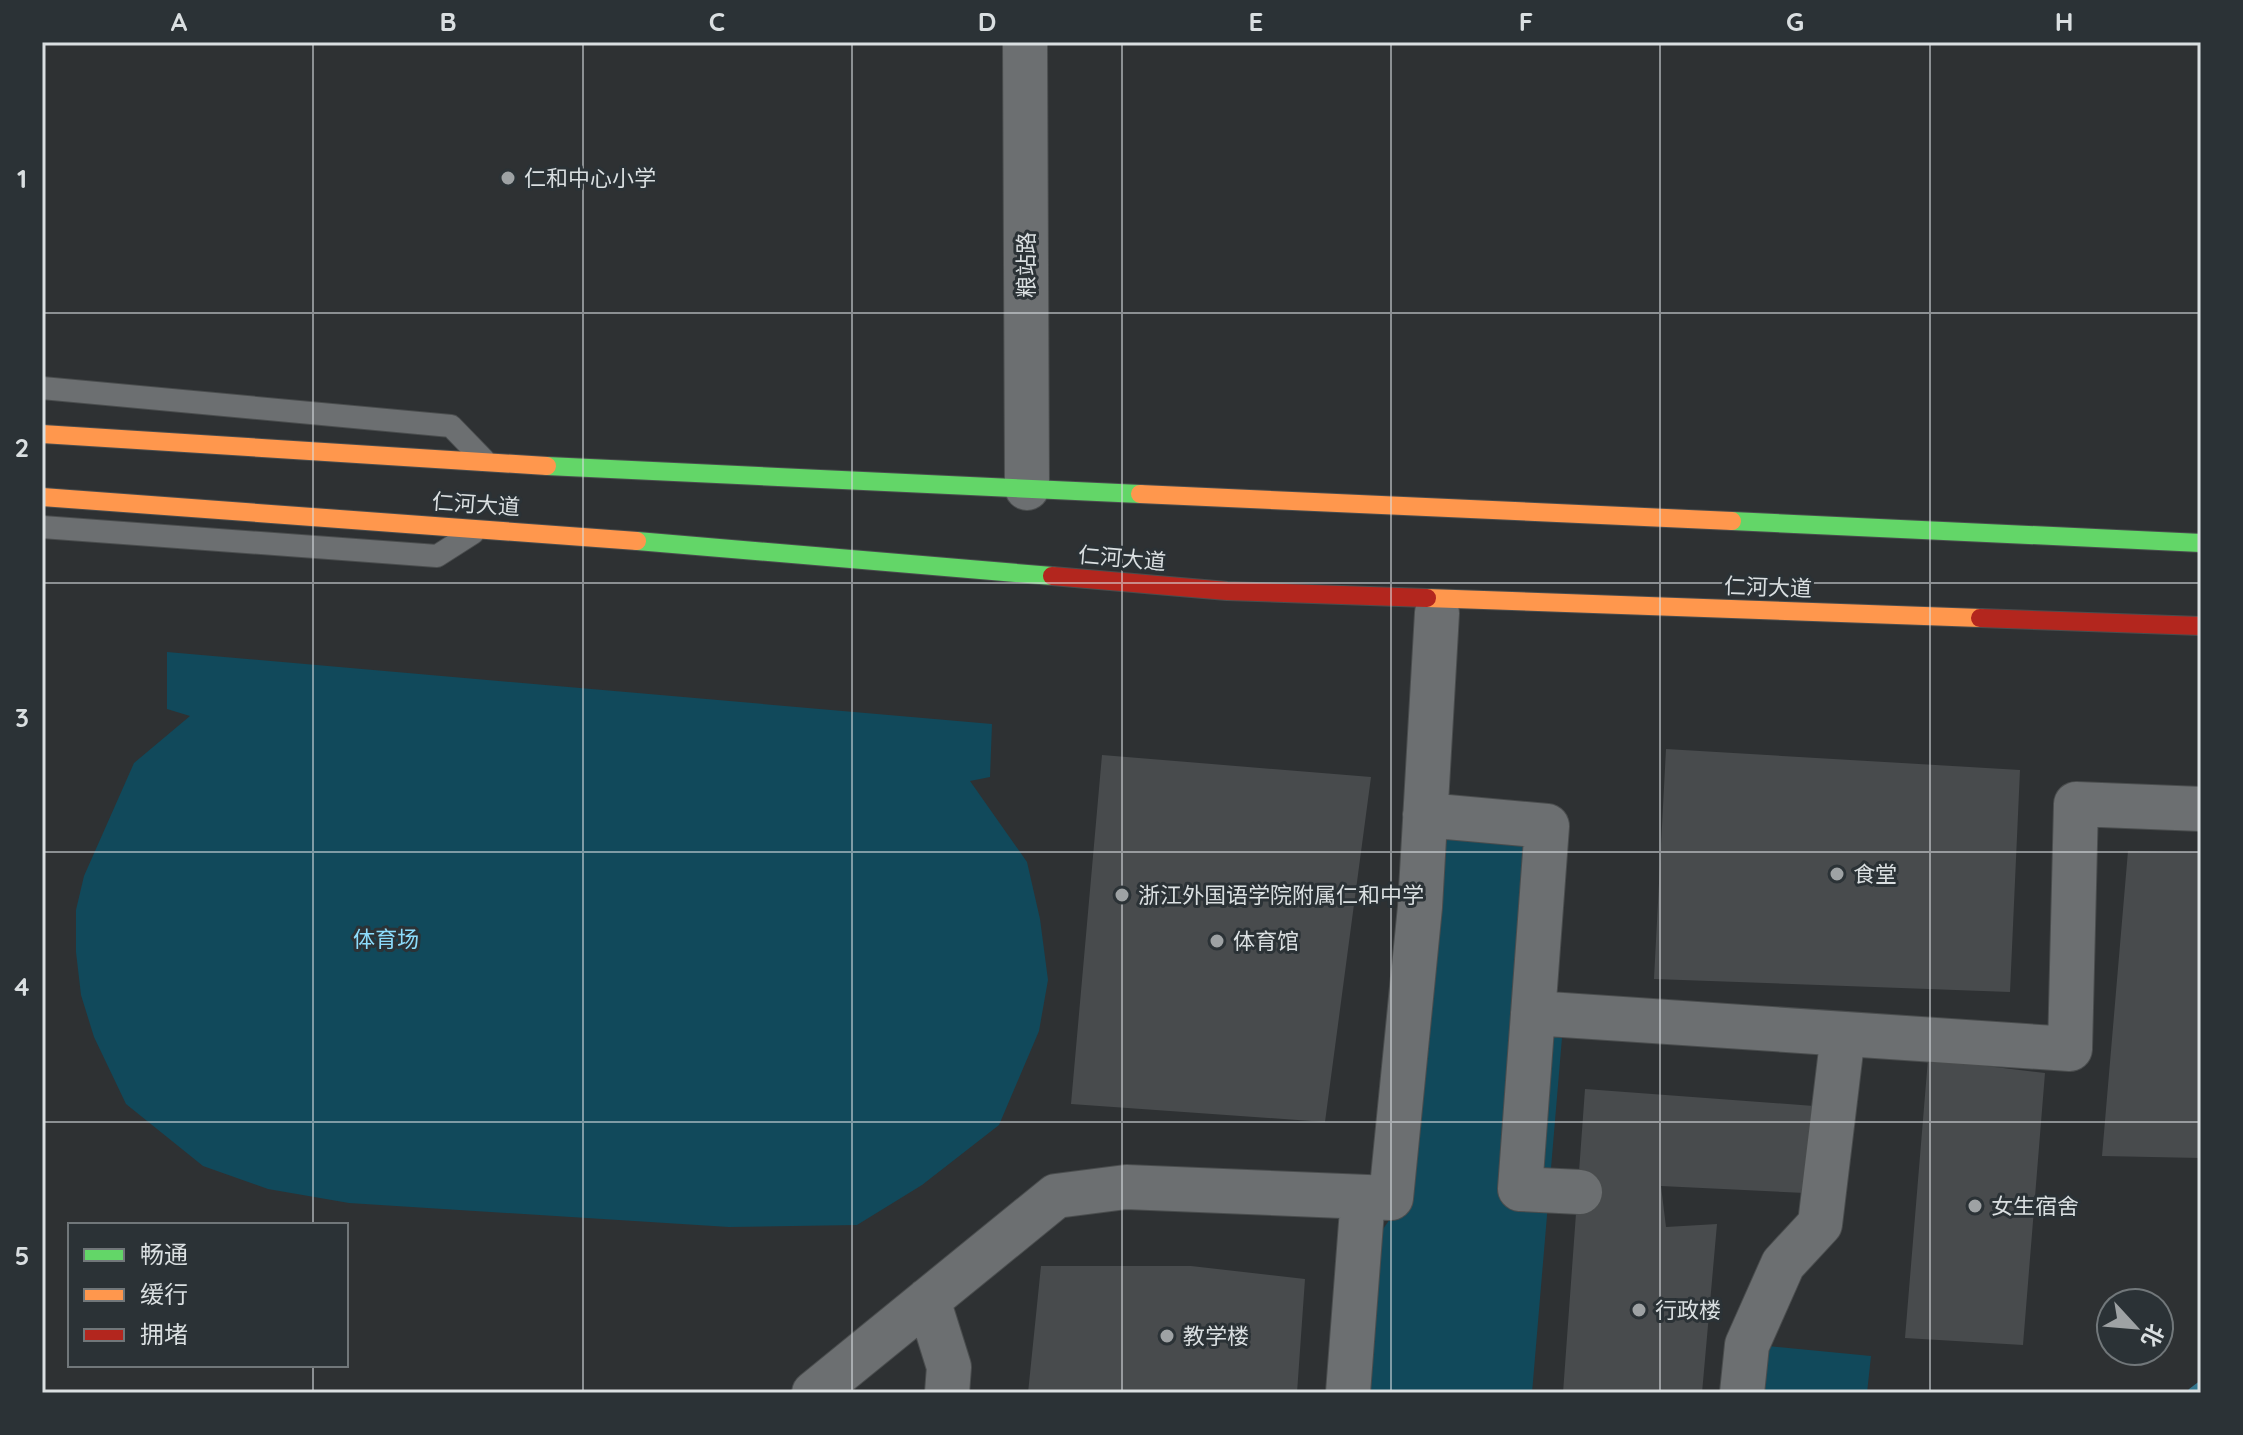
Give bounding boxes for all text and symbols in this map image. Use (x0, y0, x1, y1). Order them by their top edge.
text: A (171, 5, 188, 38)
text: B (439, 5, 457, 38)
text: C (709, 5, 725, 38)
text: D (978, 5, 996, 38)
text: E (1249, 5, 1263, 38)
text: F (1519, 5, 1533, 38)
text: G (1786, 5, 1804, 38)
text: H (2055, 5, 2073, 38)
text: 1 (17, 162, 27, 195)
place label: 仁和中心小学 (524, 164, 656, 192)
marker: 仁和中心小学 (499, 169, 517, 187)
street label: 粮站路 (1012, 232, 1040, 298)
text: 2 (15, 431, 29, 464)
street label: 仁河大道 (431, 487, 521, 521)
street label: 仁河大道 (1077, 540, 1167, 576)
street label: 仁河大道 (1724, 571, 1812, 603)
text: 3 (15, 701, 29, 734)
place label: 食堂 (1853, 860, 1897, 888)
marker: 食堂 (1828, 865, 1846, 883)
place label: 浙江外国语学院附属仁和中学 (1138, 881, 1424, 909)
marker: 浙江外国语学院附属仁和中学 (1113, 886, 1131, 904)
park label: 体育场 (353, 925, 419, 953)
place label: 体育馆 (1233, 927, 1299, 955)
marker: 体育馆 (1208, 932, 1226, 950)
text: 4 (14, 970, 30, 1003)
place label: 女生宿舍 (1991, 1192, 2079, 1220)
marker: 女生宿舍 (1966, 1197, 1984, 1215)
legend (68, 1223, 348, 1367)
text: 5 (15, 1239, 29, 1272)
text: 畅通 (140, 1239, 188, 1269)
text: 缓行 (140, 1279, 188, 1309)
north arrow (2095, 1287, 2175, 1367)
place label: 行政楼 (1655, 1296, 1721, 1324)
marker: 行政楼 (1630, 1301, 1648, 1319)
text: 拥堵 (140, 1319, 188, 1349)
text: 北 (2136, 1320, 2170, 1352)
place label: 教学楼 (1183, 1322, 1249, 1350)
marker: 教学楼 (1158, 1327, 1176, 1345)

